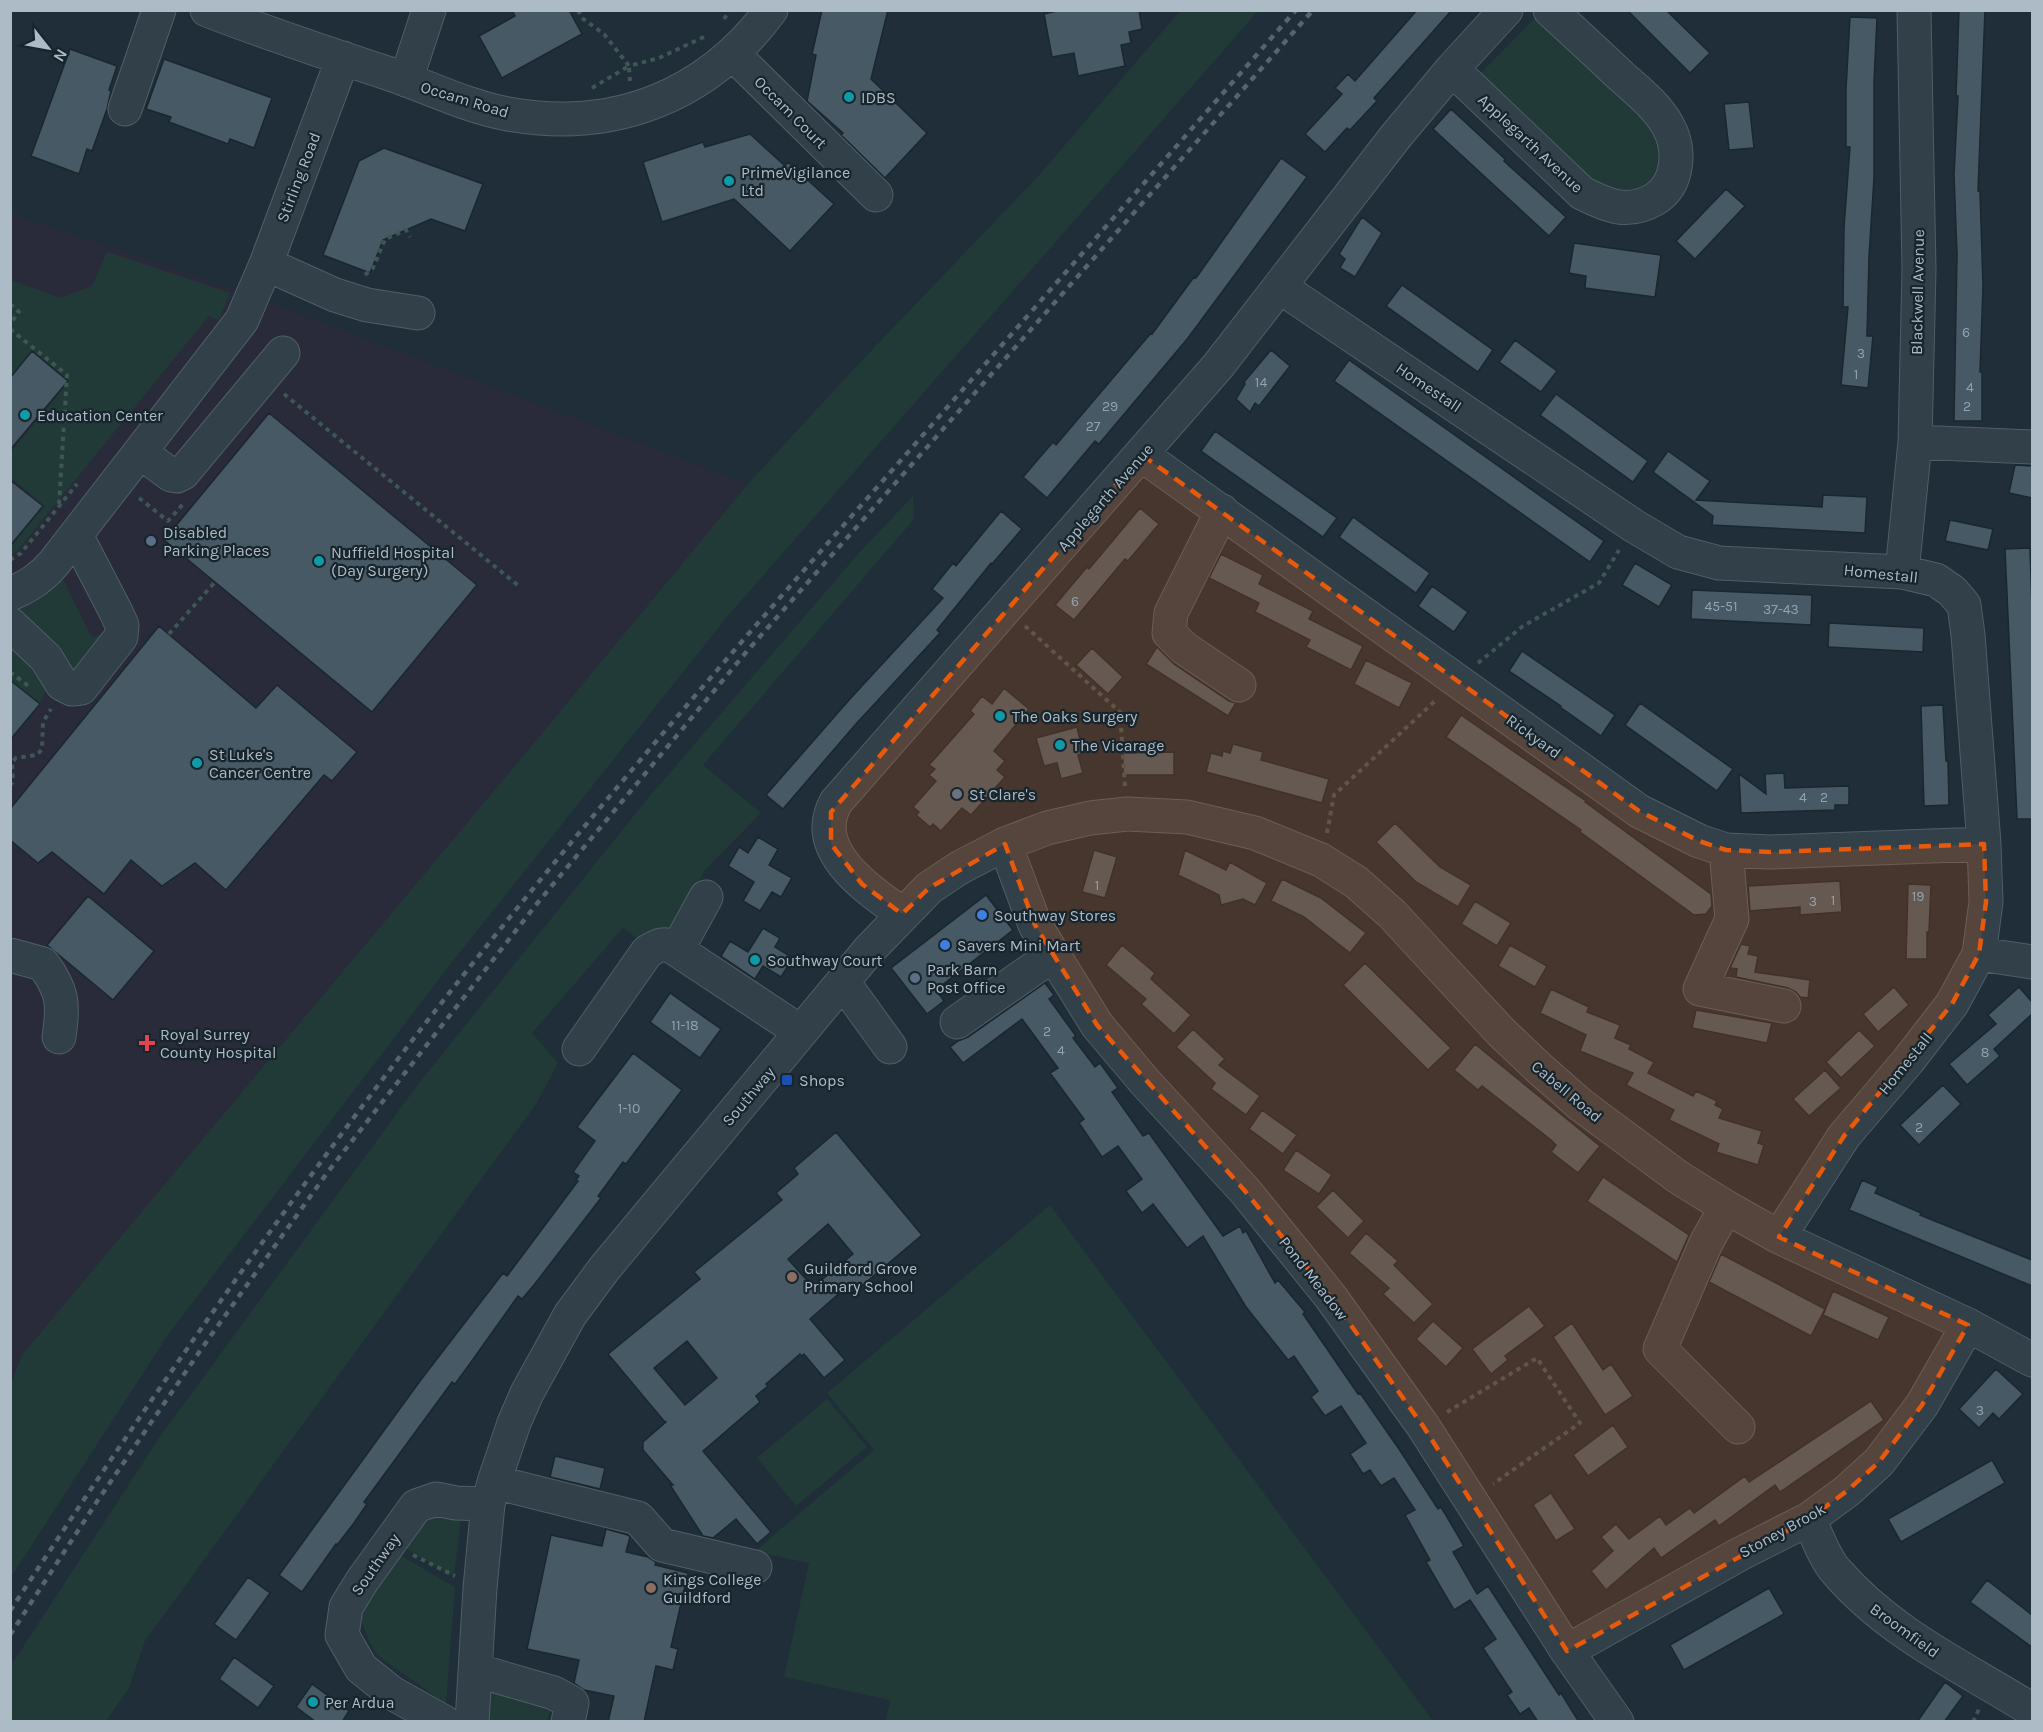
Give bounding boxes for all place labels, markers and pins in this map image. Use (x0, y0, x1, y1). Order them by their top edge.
place label: IDBS (861, 88, 896, 107)
marker: IDBS (842, 90, 856, 104)
place label: PrimeVigilance Ltd (741, 163, 850, 200)
marker: PrimeVigilance Ltd (722, 174, 736, 188)
place label: Education Center (37, 406, 163, 425)
marker: Education Center (18, 408, 32, 422)
place label: Disabled Parking Places (163, 523, 270, 560)
marker: Disabled Parking Places (144, 534, 158, 548)
place label: Nuffield Hospital (Day Surgery) (331, 543, 455, 580)
marker: Nuffield Hospital (Day Surgery) (312, 554, 326, 568)
place label: The Oaks Surgery (1012, 707, 1138, 726)
marker: The Oaks Surgery (993, 709, 1007, 723)
place label: The Vicarage (1072, 736, 1164, 755)
marker: The Vicarage (1053, 738, 1067, 752)
place label: St Luke's Cancer Centre (209, 745, 311, 782)
marker: St Luke's Cancer Centre (190, 756, 204, 770)
place label: St Clare's (969, 785, 1036, 804)
marker: St Clare's (950, 787, 964, 801)
place label: Southway Stores (994, 906, 1116, 925)
marker: Southway Stores (975, 908, 989, 922)
place label: Savers Mini Mart (957, 936, 1080, 955)
marker: Savers Mini Mart (938, 938, 952, 952)
place label: Southway Court (767, 951, 882, 970)
marker: Southway Court (748, 953, 762, 967)
place label: Park Barn Post Office (927, 960, 1005, 997)
marker: Park Barn Post Office (908, 971, 922, 985)
place label: Royal Surrey County Hospital (160, 1025, 276, 1062)
marker: Royal Surrey County Hospital (138, 1034, 156, 1052)
place label: Shops (799, 1071, 845, 1090)
marker: Shops (780, 1073, 794, 1087)
place label: Guildford Grove Primary School (804, 1259, 917, 1296)
marker: Guildford Grove Primary School (785, 1270, 799, 1284)
place label: Kings College Guildford (663, 1570, 761, 1607)
marker: Kings College Guildford (644, 1581, 658, 1595)
place label: Per Ardua (325, 1693, 395, 1712)
marker: Per Ardua (306, 1695, 320, 1709)

